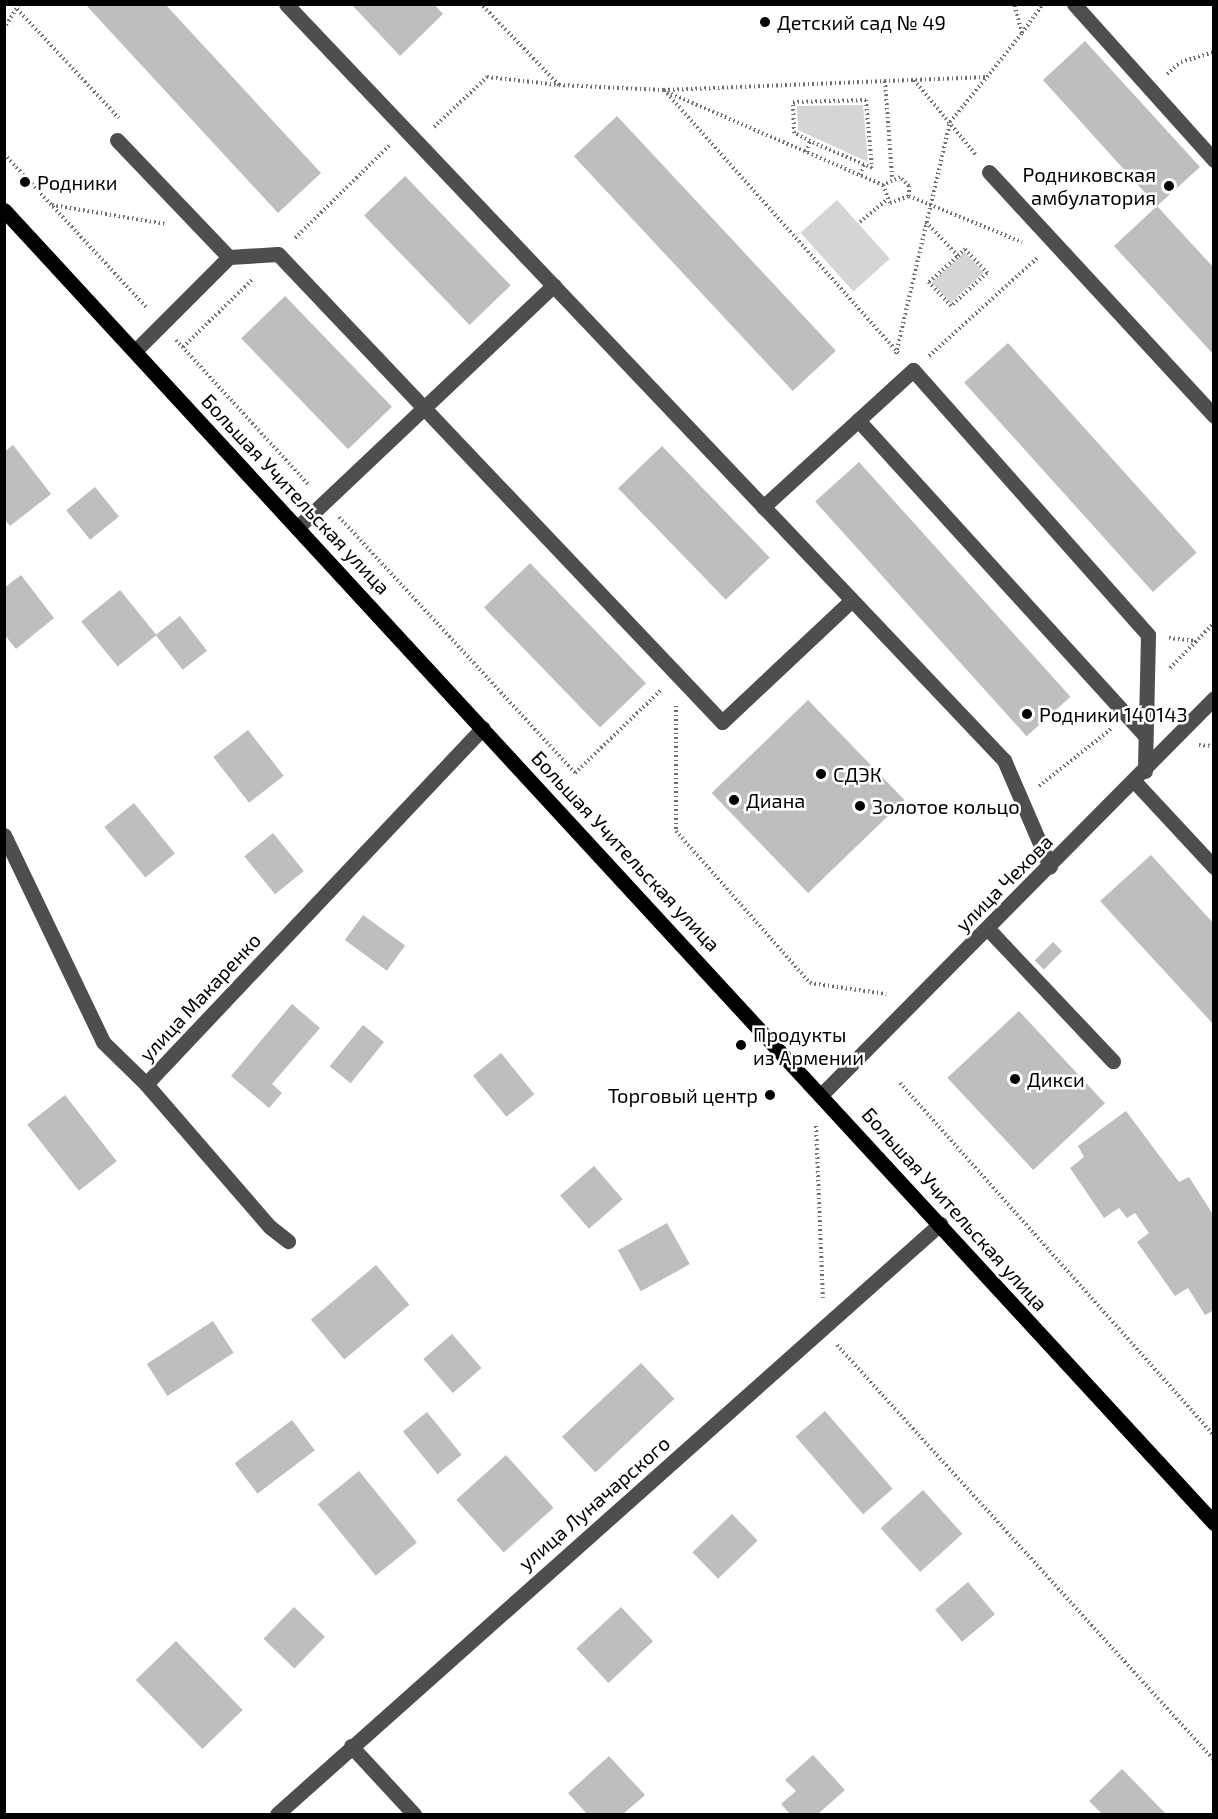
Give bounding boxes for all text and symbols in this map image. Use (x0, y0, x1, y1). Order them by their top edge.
place label: Детский сад № 49 (777, 10, 946, 34)
marker: Детский сад № 49 (758, 15, 772, 29)
place label: Родниковская амбулатория (1022, 162, 1156, 209)
place label: Родники (37, 170, 117, 194)
marker: Родники (18, 175, 32, 189)
marker: Родниковская амбулатория (1160, 177, 1178, 195)
street label: Большая Учительская улица (197, 389, 395, 599)
place label: Родники 140143 (1039, 702, 1188, 726)
marker: Родники 140143 (1020, 707, 1034, 721)
street label: Большая Учительская улица (527, 746, 725, 956)
place label: СДЭК (833, 762, 882, 786)
marker: СДЭК (814, 767, 828, 781)
place label: Диана (746, 788, 805, 812)
marker: Диана (727, 793, 741, 807)
place label: Золотое кольцо (872, 794, 1020, 818)
marker: Золотое кольцо (853, 799, 867, 813)
street label: улица Чехова (951, 830, 1057, 936)
street label: улица Макаренко (134, 928, 266, 1066)
place label: Продукты из Армении (753, 1022, 864, 1069)
marker: Продукты из Армении (734, 1038, 748, 1052)
place label: Дикси (1027, 1067, 1085, 1091)
marker: Дикси (1008, 1072, 1022, 1086)
place label: Торговый центр (608, 1083, 758, 1107)
marker: Торговый центр (763, 1088, 777, 1102)
street label: Большая Учительская улица (857, 1102, 1053, 1316)
street label: улица Луначарского (514, 1431, 674, 1575)

